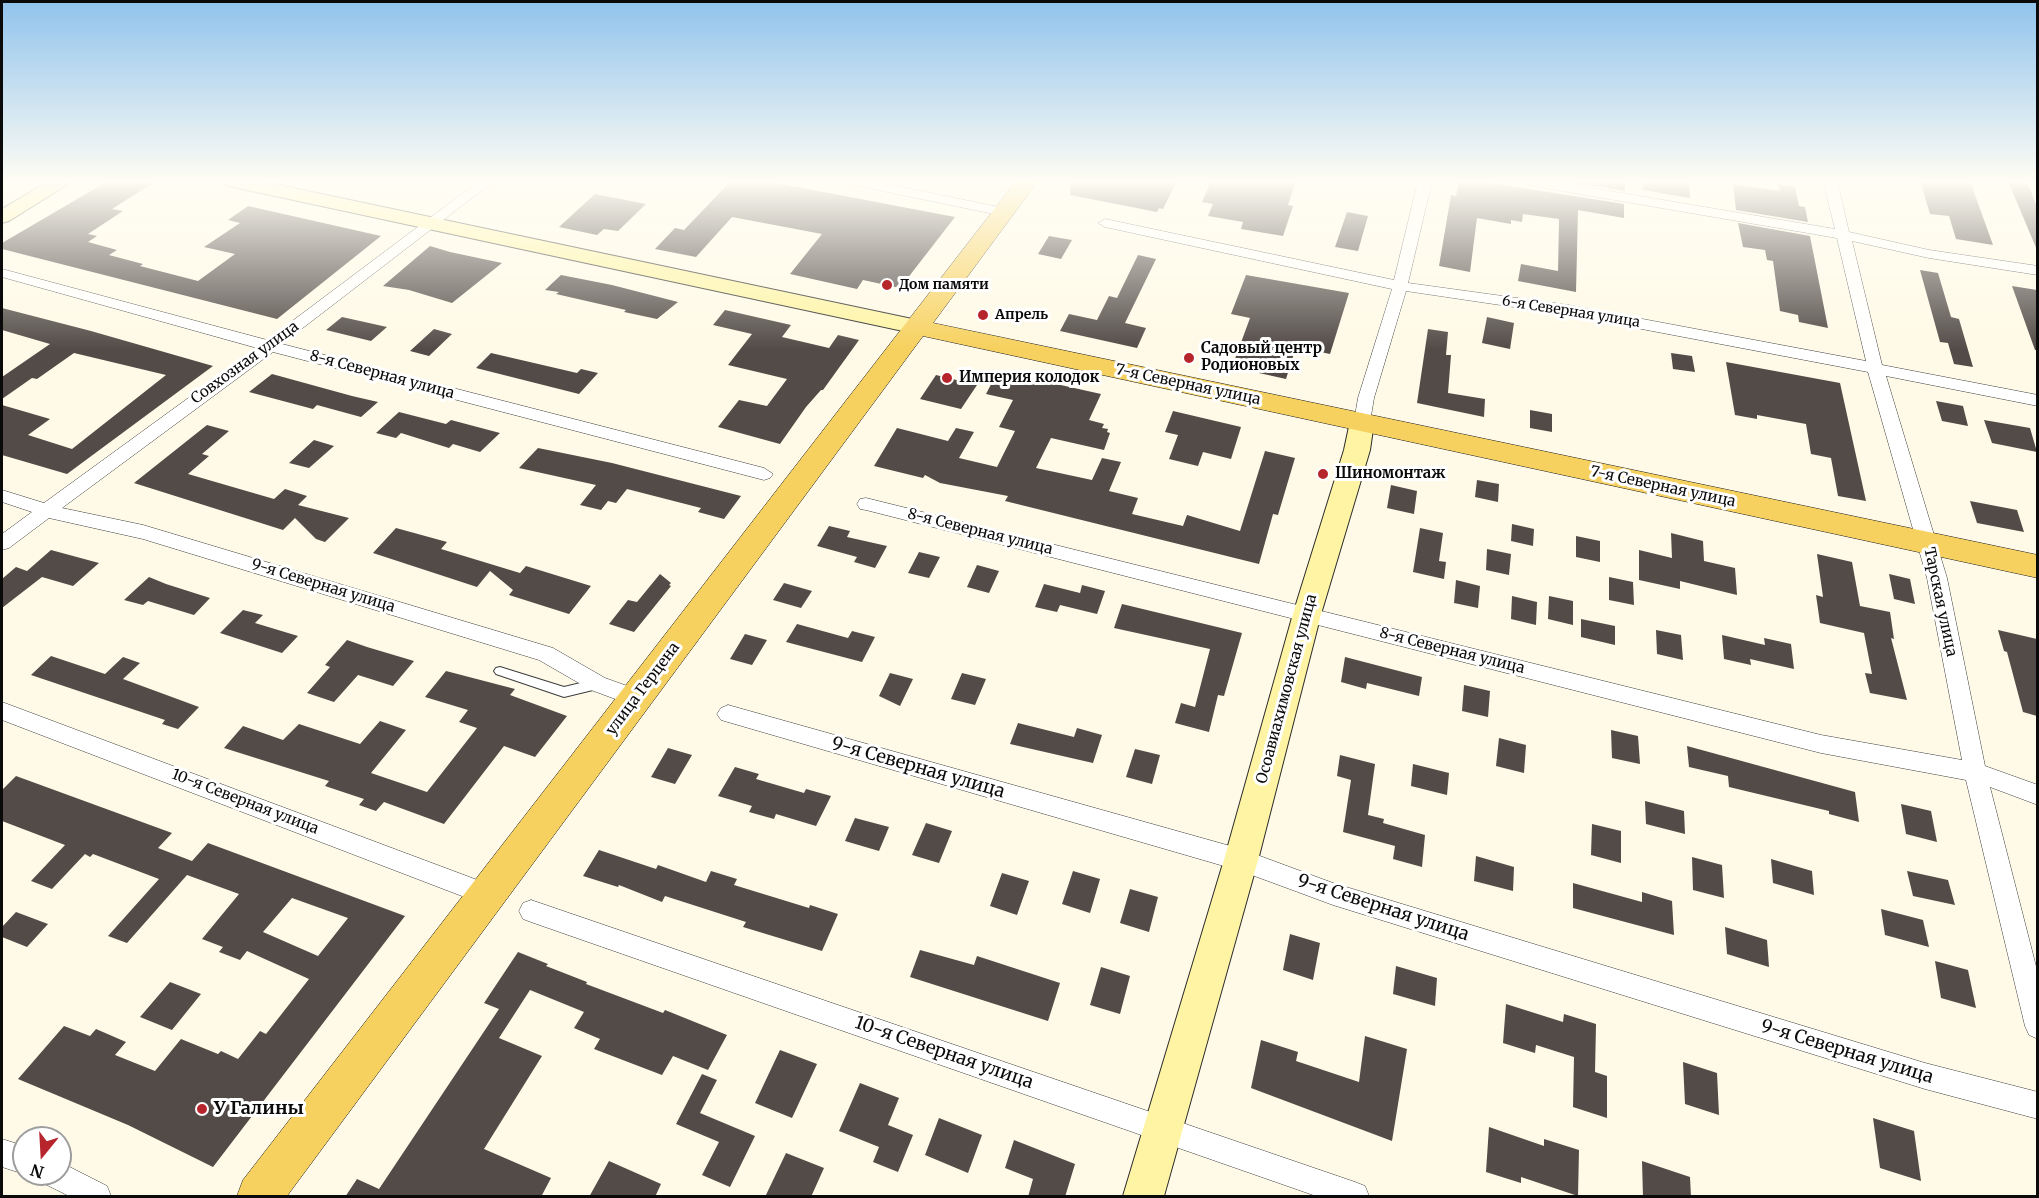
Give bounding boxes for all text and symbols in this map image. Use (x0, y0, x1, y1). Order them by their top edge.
place label: Дом памяти (899, 277, 989, 293)
marker: Дом памяти (880, 278, 894, 292)
street label: 6-я Северная улица (1501, 293, 1641, 331)
place label: Апрель (995, 307, 1048, 323)
marker: Апрель (976, 308, 990, 322)
street label: Совхозная улица (188, 318, 302, 408)
place label: Садовый центр Родионовых (1201, 340, 1322, 375)
street label: 8-я Северная улица (308, 347, 456, 403)
marker: Садовый центр Родионовых (1182, 351, 1196, 365)
street label: 7-я Северная улица (1114, 361, 1262, 409)
place label: Империя колодок (959, 369, 1099, 387)
marker: Империя колодок (940, 371, 954, 385)
street label: 7-я Северная улица (1589, 463, 1737, 511)
place label: Шиномонтаж (1335, 465, 1445, 483)
marker: Шиномонтаж (1316, 467, 1330, 481)
street label: 8-я Северная улица (906, 505, 1054, 559)
street label: Тарская улица (1920, 546, 1960, 658)
street label: 9-я Северная улица (249, 556, 397, 616)
street label: Осоавиахимовская улица (1253, 592, 1321, 786)
street label: 8-я Северная улица (1378, 624, 1526, 678)
street label: улица Герцена (602, 639, 684, 739)
street label: 9-я Северная улица (829, 733, 1007, 803)
street label: 10-я Северная улица (169, 766, 321, 838)
street label: 9-я Северная улица (1294, 870, 1472, 946)
street label: 10-я Северная улица (852, 1012, 1036, 1094)
street label: 9-я Северная улица (1758, 1015, 1936, 1089)
place label: У Галины (214, 1098, 304, 1120)
marker: У Галины (195, 1102, 209, 1116)
north arrow (12, 1126, 72, 1186)
text: N (28, 1160, 46, 1183)

